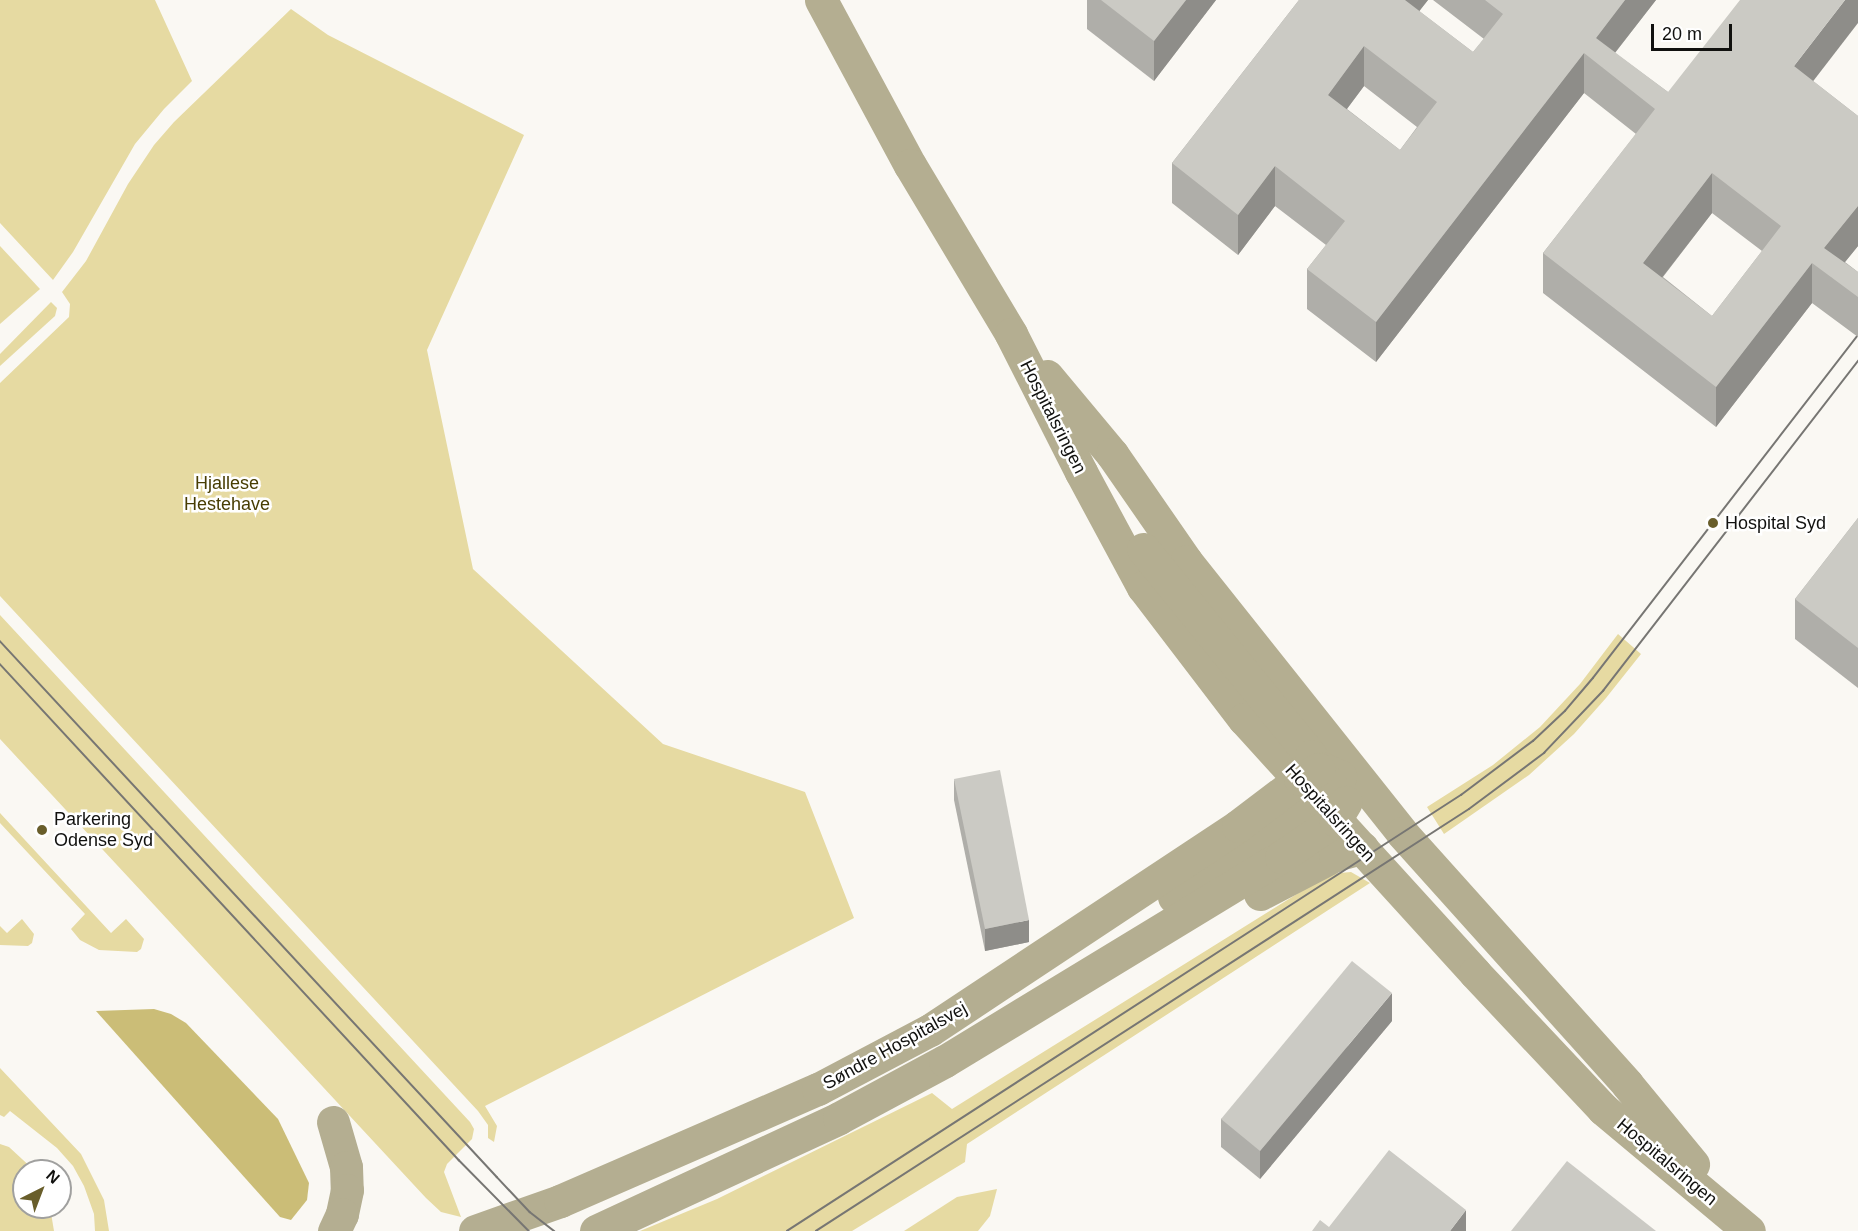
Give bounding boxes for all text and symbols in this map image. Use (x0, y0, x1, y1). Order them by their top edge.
scale bar (1654, 12, 1735, 50)
text: 20 m (1662, 24, 1702, 44)
street label: Hospitalsringen (1015, 357, 1091, 477)
park label: Hjallese Hestehave (184, 473, 270, 516)
place label: Hospital Syd (1725, 512, 1826, 534)
marker: Hospital Syd (1706, 516, 1720, 530)
street label: Hospitalsringen (1280, 760, 1380, 866)
place label: Parkering Odense Syd (54, 809, 153, 852)
marker: Parkering Odense Syd (35, 823, 49, 837)
street label: Søndre Hospitalsvej (819, 998, 971, 1094)
street label: Hospitalsringen (1613, 1114, 1721, 1210)
north arrow (12, 1159, 72, 1219)
text: N (43, 1167, 63, 1187)

